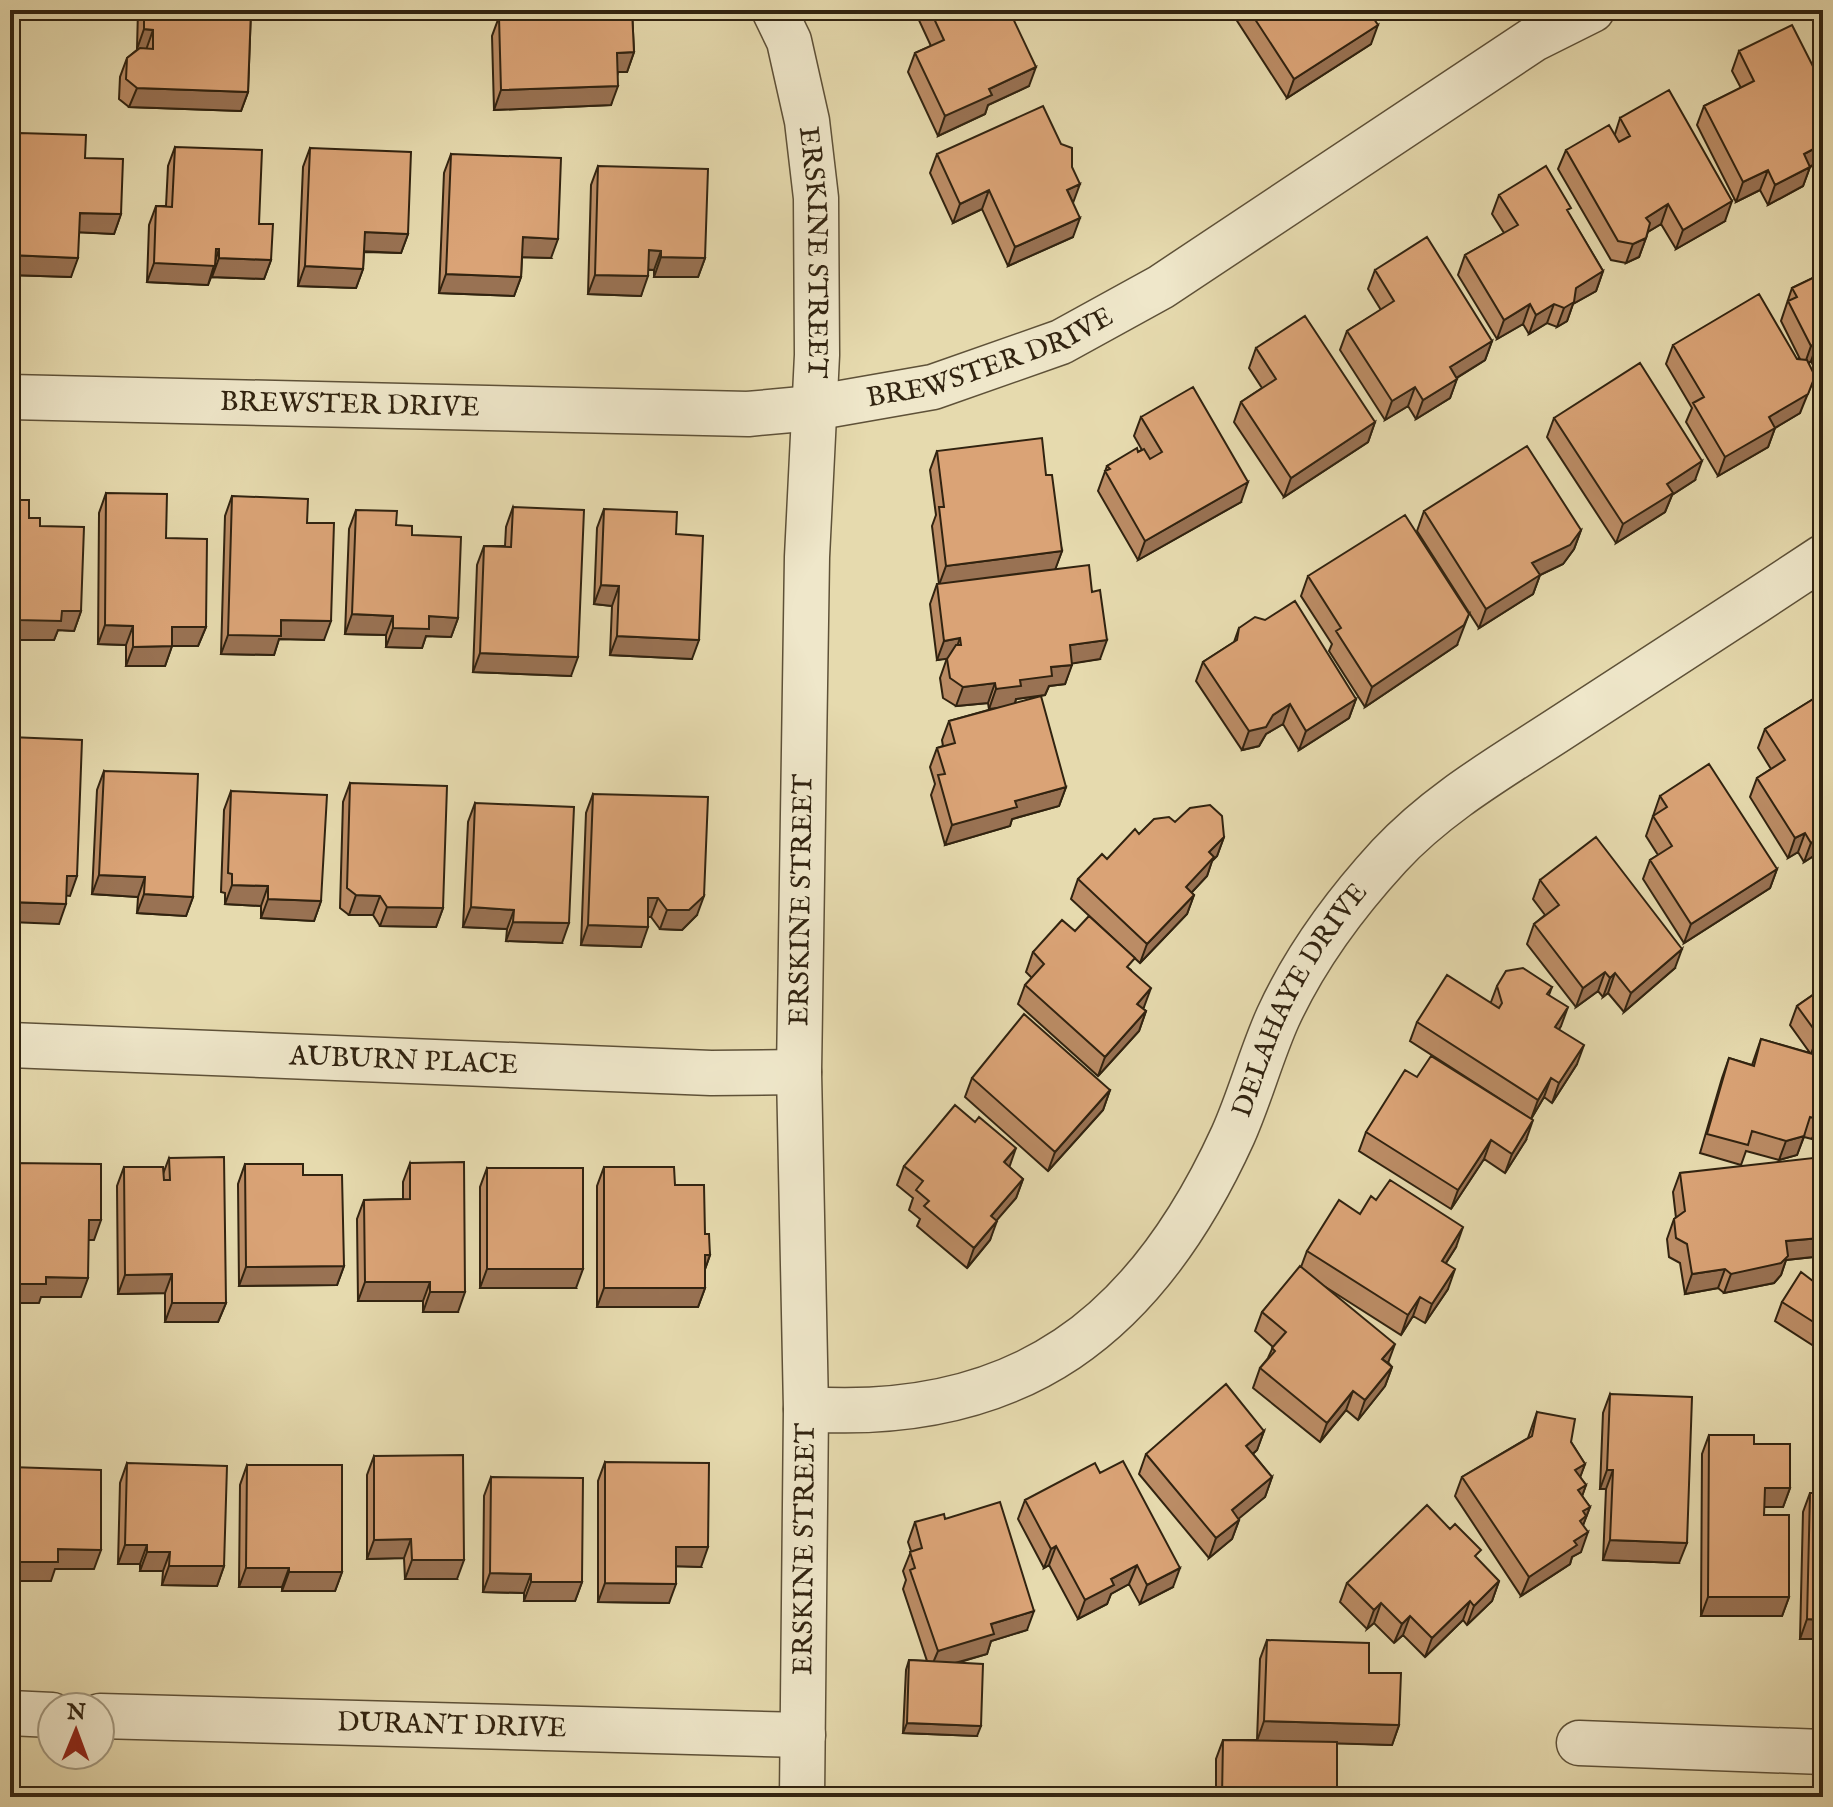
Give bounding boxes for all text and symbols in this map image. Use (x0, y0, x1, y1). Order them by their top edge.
street label: ERSKINE STREET (790, 124, 835, 380)
street label: BREWSTER DRIVE (864, 299, 1119, 416)
street label: BREWSTER DRIVE (220, 384, 480, 425)
street label: ERSKINE STREET (782, 773, 822, 1026)
street label: DELAHAYE DRIVE (1225, 876, 1375, 1122)
street label: AUBURN PLACE (288, 1039, 519, 1083)
street label: ERSKINE STREET (786, 1422, 823, 1675)
north arrow (36, 1691, 116, 1771)
text: N (66, 1699, 86, 1727)
street label: DURANT DRIVE (337, 1705, 567, 1746)

